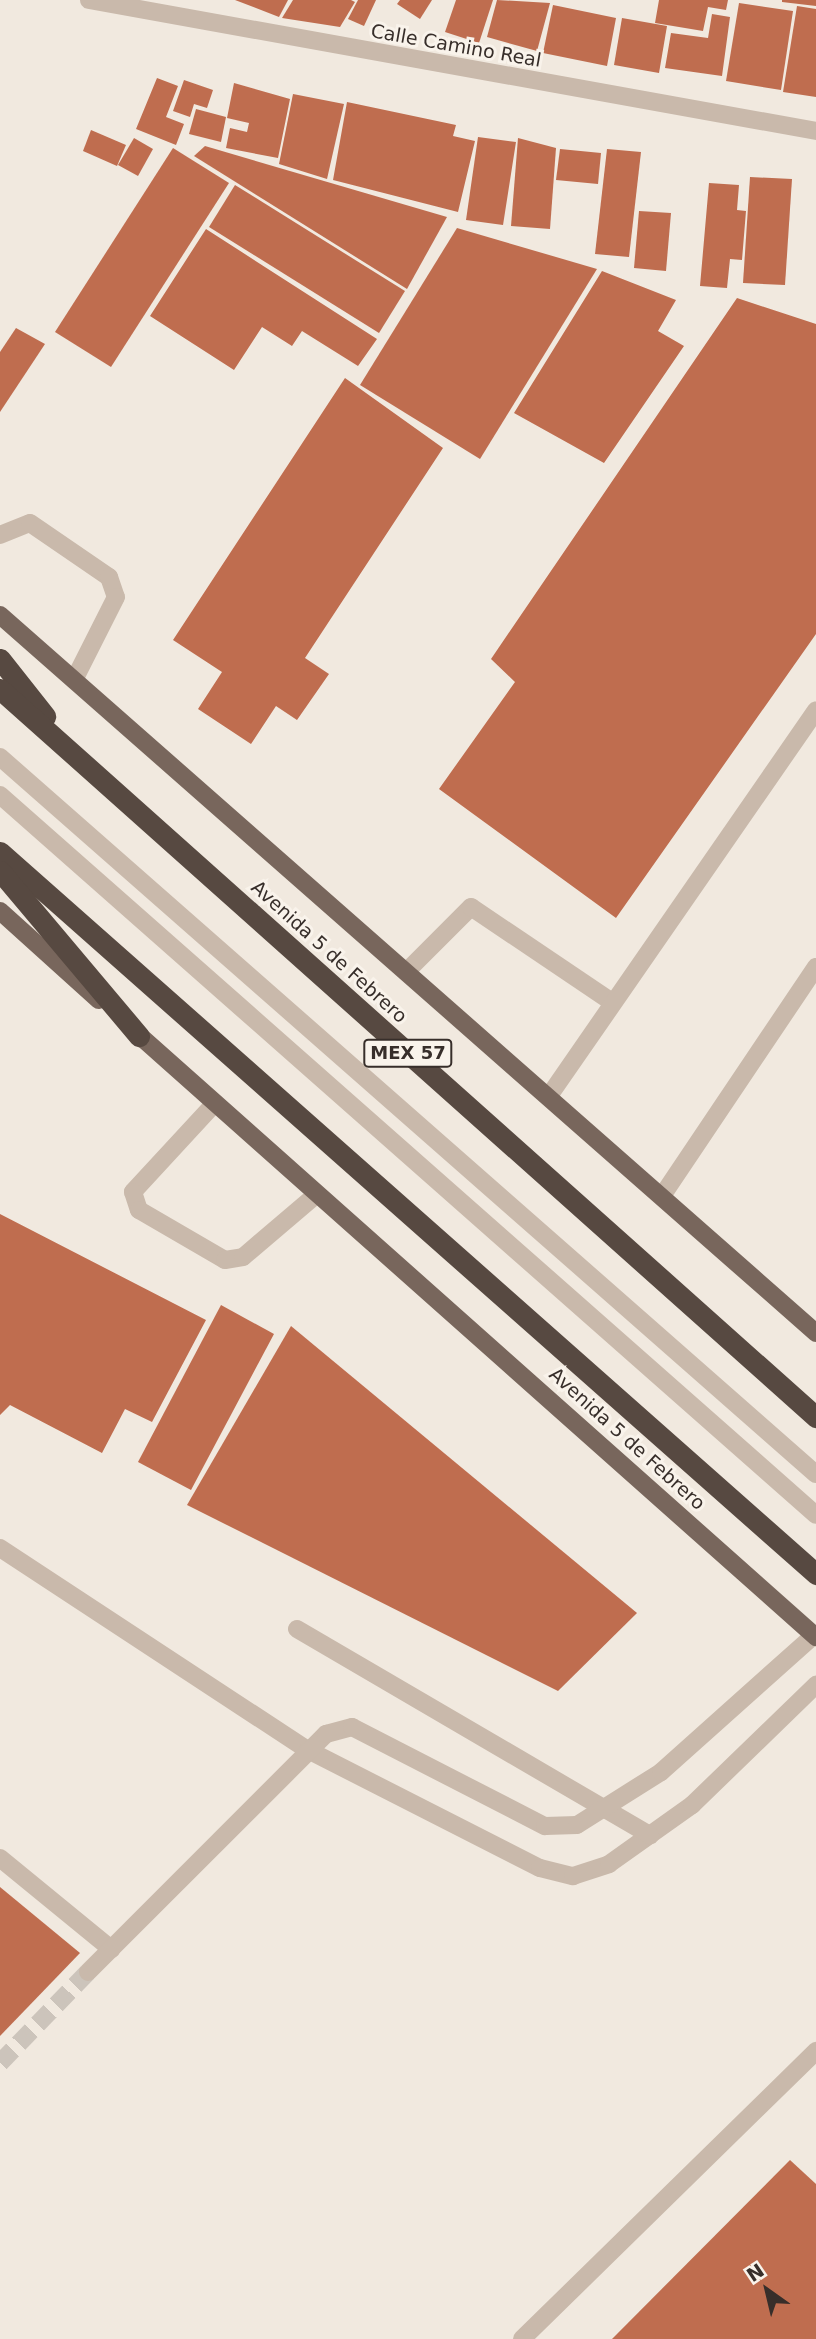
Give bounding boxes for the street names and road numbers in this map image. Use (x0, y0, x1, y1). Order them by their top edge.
street label: Calle Camino Real (369, 20, 543, 72)
street label: Avenida 5 de Febrero (246, 876, 412, 1028)
road number: MEX 57 (362, 1038, 453, 1068)
street label: Avenida 5 de Febrero (544, 1363, 710, 1515)

